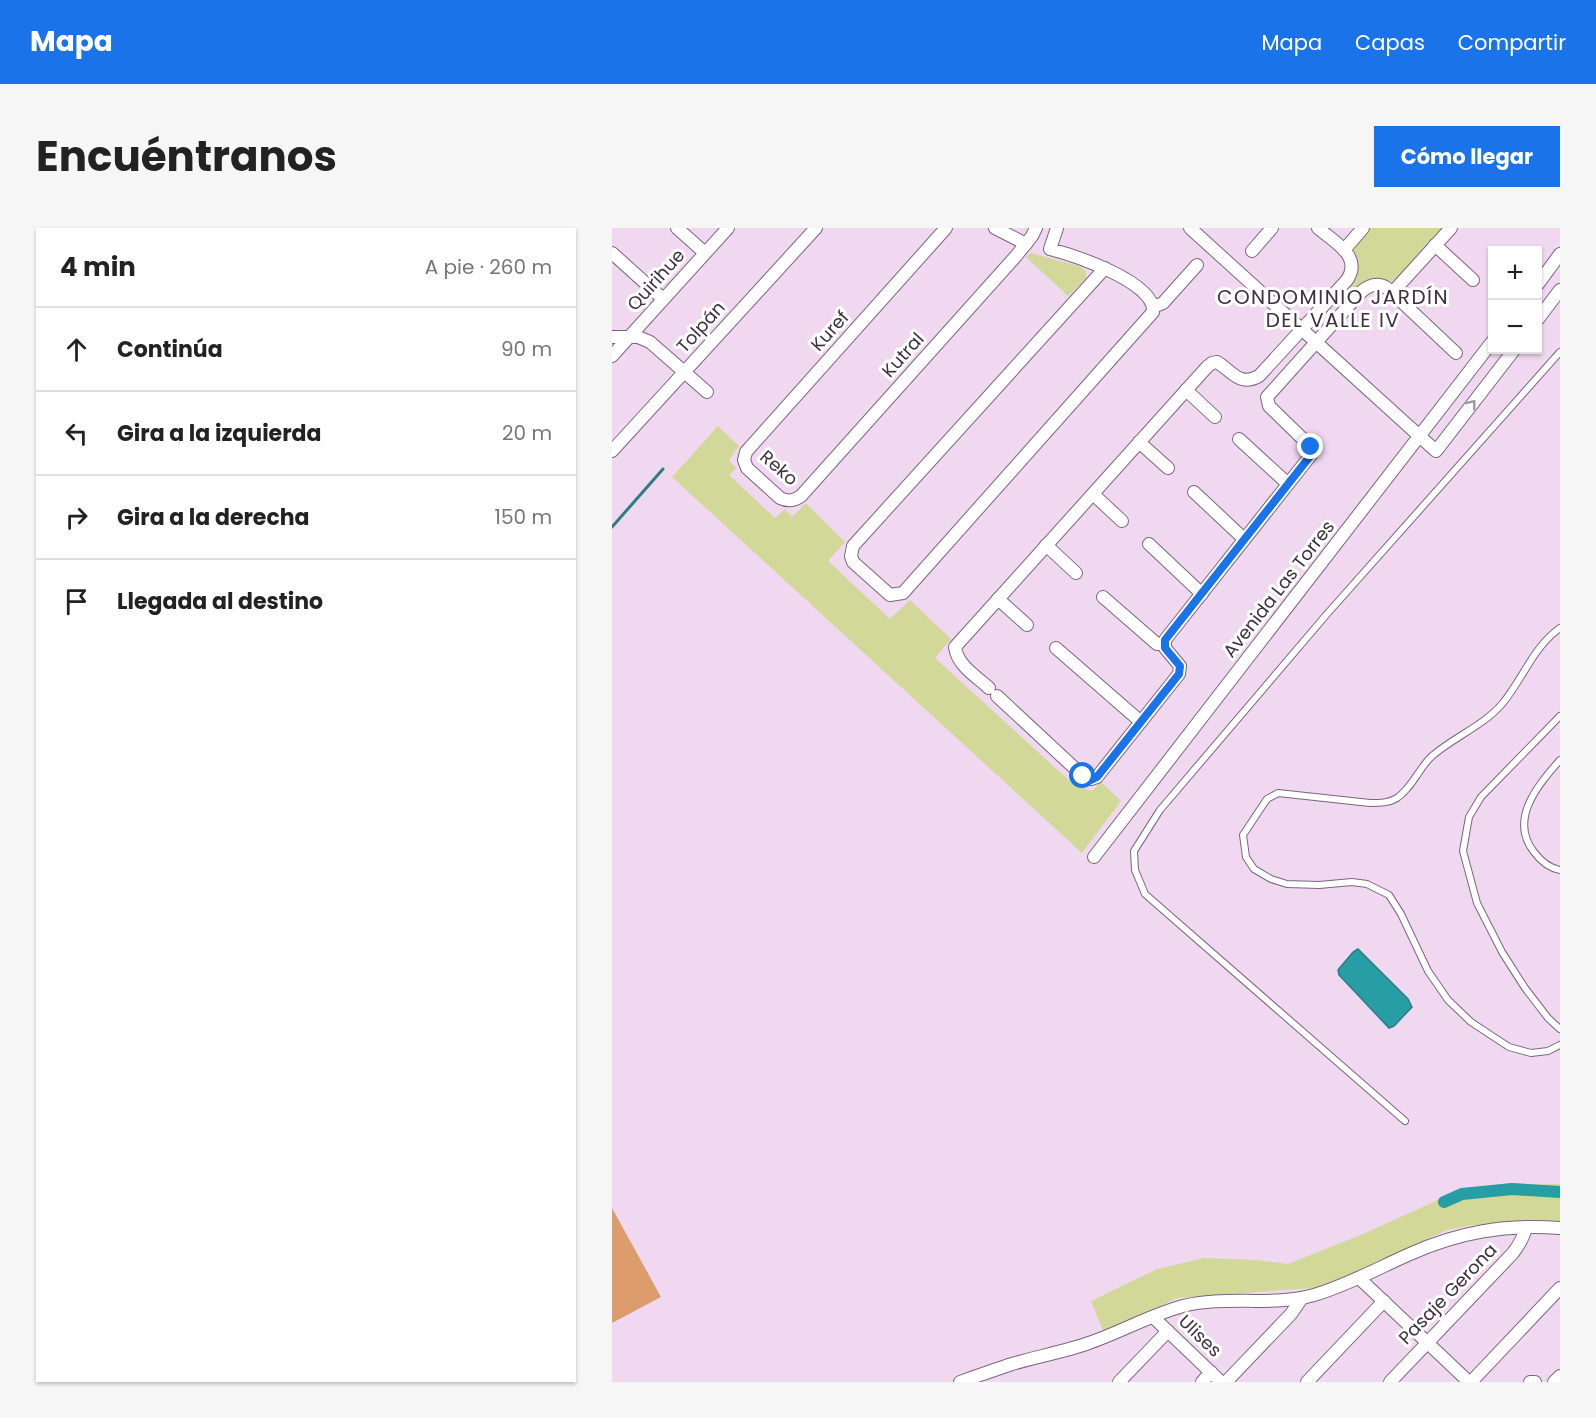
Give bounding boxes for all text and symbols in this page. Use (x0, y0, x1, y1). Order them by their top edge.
text: Mapa (30, 22, 113, 61)
text: Mapa (1261, 28, 1322, 57)
text: Capas (1355, 28, 1425, 57)
text: Compartir (1458, 28, 1566, 57)
button: Cómo llegar (1374, 126, 1560, 187)
text: Encuéntranos (36, 127, 337, 186)
street label: Quirihue (621, 243, 690, 316)
map controls (1488, 246, 1542, 354)
button: + (1488, 246, 1542, 300)
text: 4 min (60, 249, 136, 285)
text: A pie · 260 m (425, 253, 552, 281)
district label: CONDOMINIO JARDÍN DEL VALLE IV (1217, 283, 1449, 334)
street label: Tolpán (671, 295, 731, 358)
button: − (1488, 300, 1542, 354)
street label: Kuref (805, 305, 854, 356)
street label: Kutral (876, 327, 929, 382)
icon: ahead (60, 333, 93, 366)
text: Continúa (117, 334, 223, 365)
text: 90 m (501, 335, 552, 363)
one-way arrow (1465, 400, 1476, 411)
icon: left (60, 417, 93, 450)
text: Gira a la izquierda (117, 418, 321, 449)
text: 20 m (502, 419, 552, 447)
route end (1297, 433, 1323, 459)
street label: Reko (755, 444, 804, 491)
icon: right (60, 501, 93, 534)
text: Gira a la derecha (117, 502, 310, 533)
text: 150 m (495, 503, 552, 531)
street label: Avenida Las Torres (1217, 515, 1340, 663)
icon: arrive (60, 585, 93, 618)
text: Llegada al destino (117, 586, 323, 617)
route start (1069, 762, 1095, 788)
street label: Pasaje Gerona (1393, 1238, 1502, 1350)
street label: Ulises (1173, 1309, 1227, 1362)

